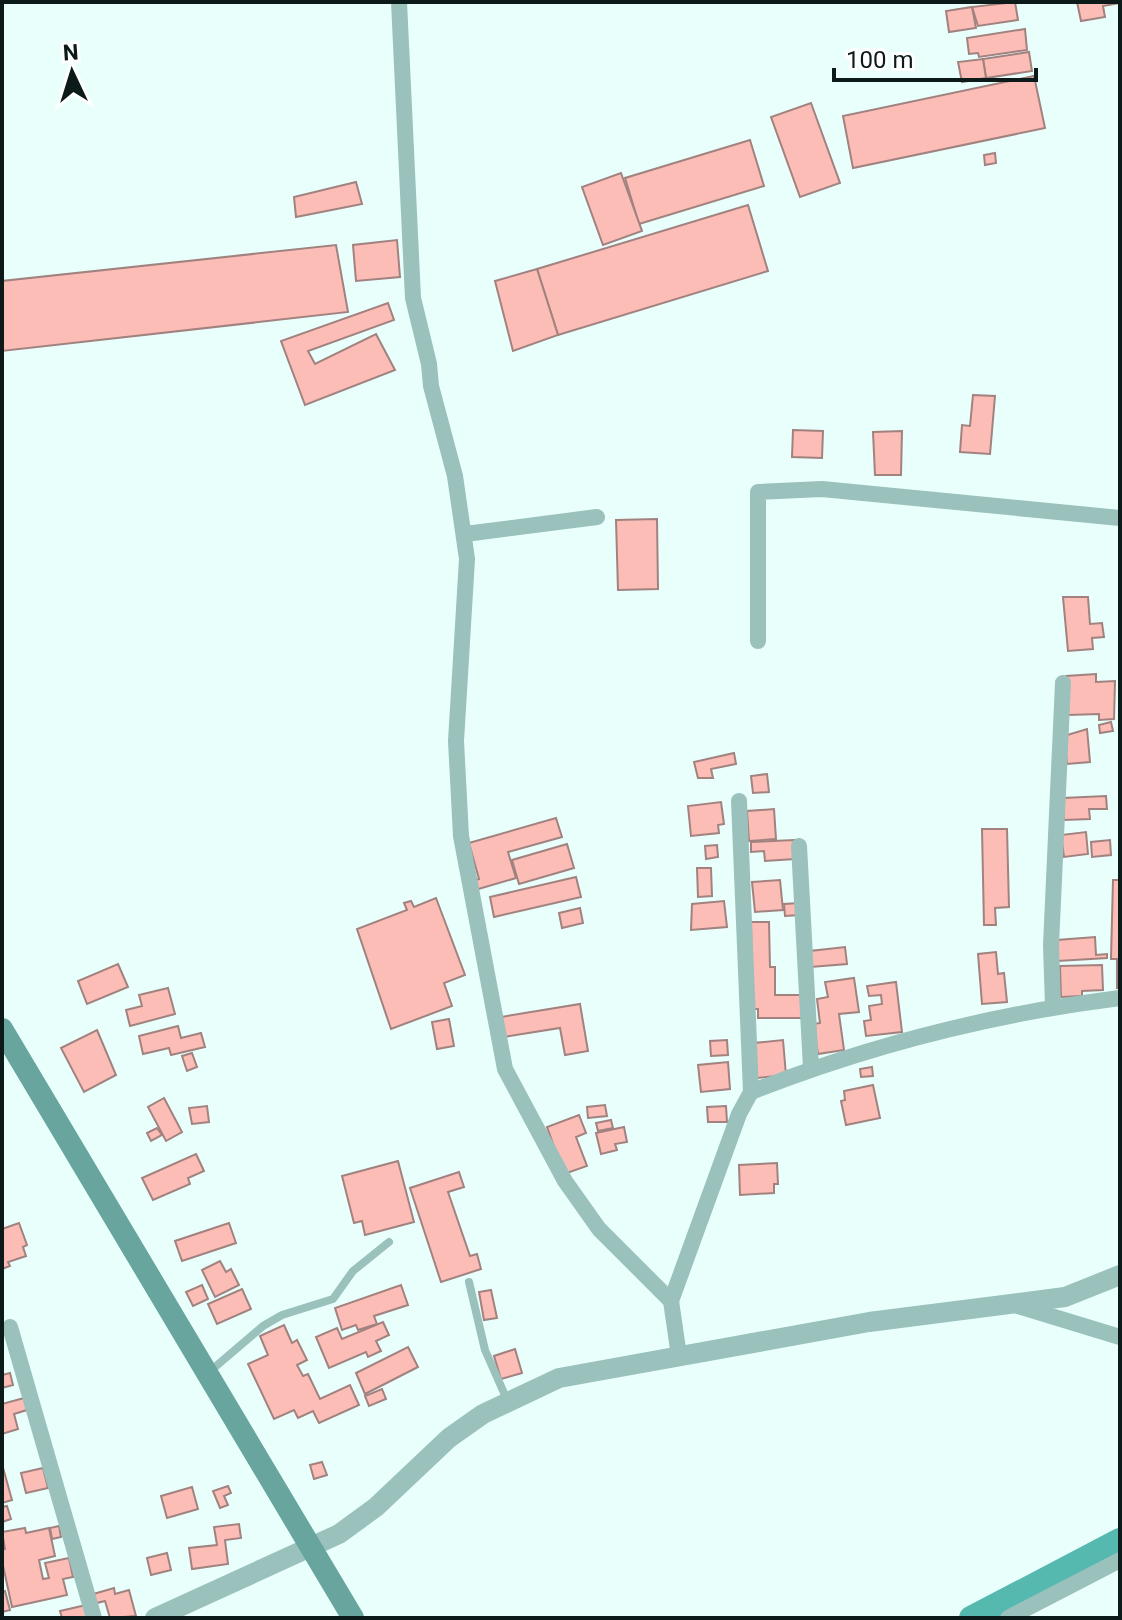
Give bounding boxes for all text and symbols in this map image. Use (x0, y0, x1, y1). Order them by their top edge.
north arrow (32, 32, 112, 112)
scale bar (834, 32, 1036, 82)
text: N (62, 40, 79, 66)
text: 100 m (846, 46, 913, 74)

